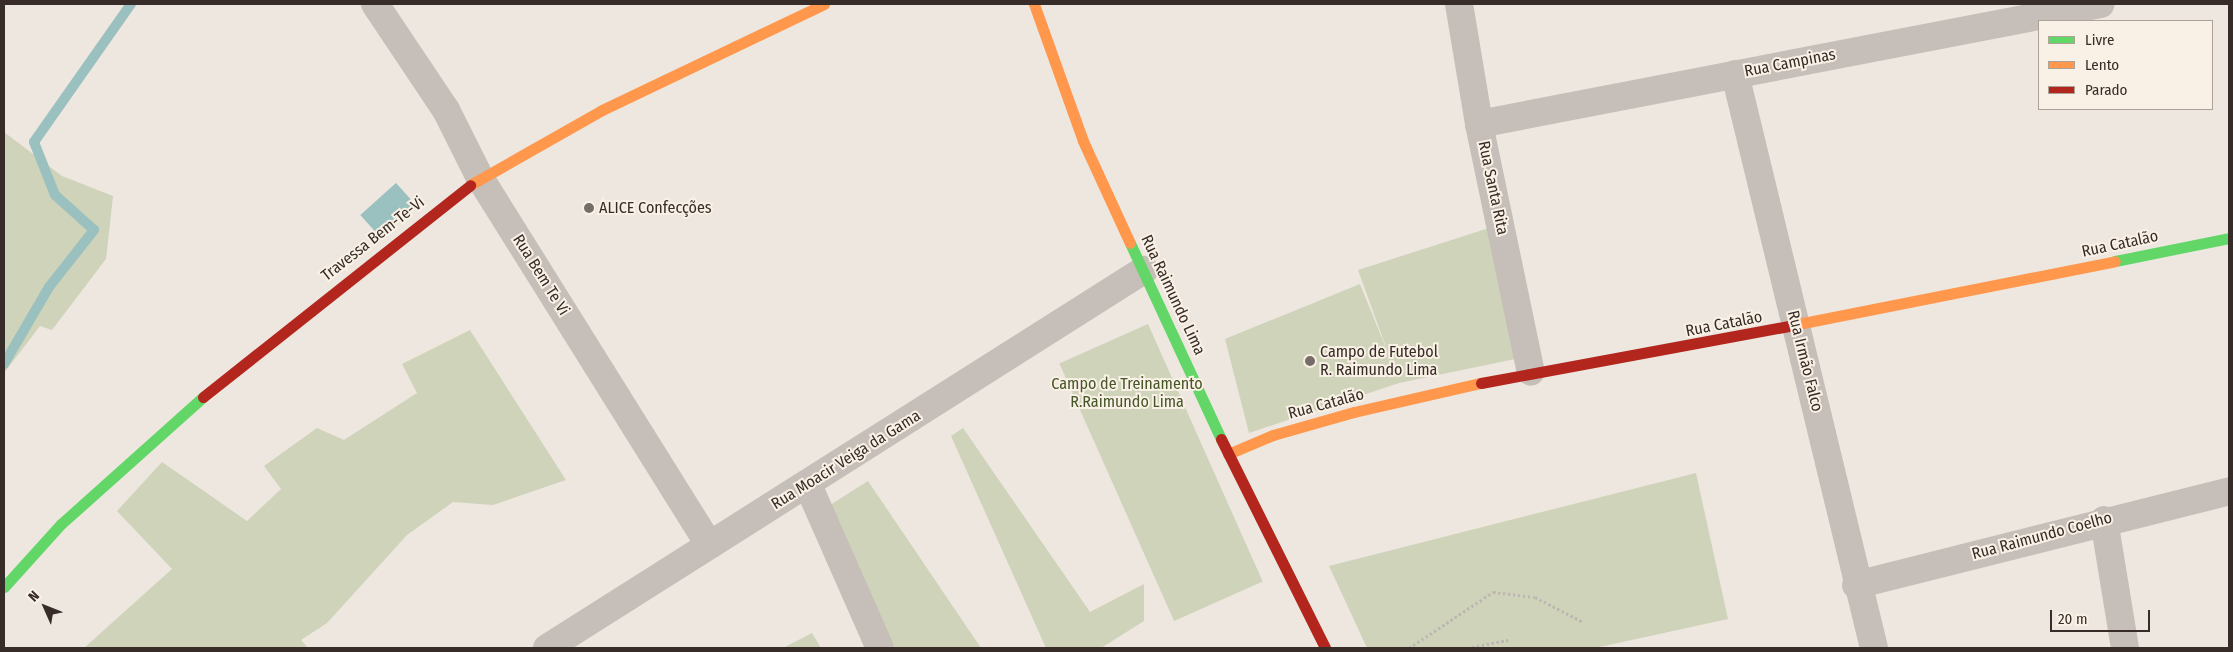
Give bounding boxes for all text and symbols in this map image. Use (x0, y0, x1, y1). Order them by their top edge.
legend (2038, 20, 2213, 110)
text: Livre (2085, 31, 2114, 49)
street label: Rua Campinas (1743, 45, 1837, 81)
text: Lento (2085, 56, 2119, 74)
text: Parado (2085, 81, 2127, 99)
street label: Rua Santa Rita (1474, 139, 1512, 237)
street label: Travessa Bem-Te-Vi (318, 193, 428, 285)
place label: ALICE Confecções (599, 198, 712, 218)
marker: ALICE Confecções (583, 202, 595, 214)
street label: Rua Catalão (2080, 227, 2160, 261)
street label: Rua Bem Te Vi (509, 231, 573, 319)
street label: Rua Raimundo Lima (1137, 232, 1209, 358)
street label: Rua Catalão (1684, 307, 1764, 341)
street label: Rua Irmão Falco (1783, 308, 1827, 414)
place label: Campo de Futebol R. Raimundo Lima (1320, 342, 1438, 380)
marker: Campo de Futebol R. Raimundo Lima (1304, 355, 1316, 367)
park label: Campo de Treinamento R.Raimundo Lima (1051, 374, 1203, 412)
street label: Rua Catalão (1286, 385, 1366, 423)
street label: Rua Moacir Veiga da Gama (768, 406, 924, 514)
street label: Rua Raimundo Coelho (1970, 508, 2114, 564)
north arrow (20, 582, 70, 632)
text: N (25, 587, 43, 605)
scale bar (2053, 600, 2153, 632)
text: 20 m (2058, 610, 2088, 628)

